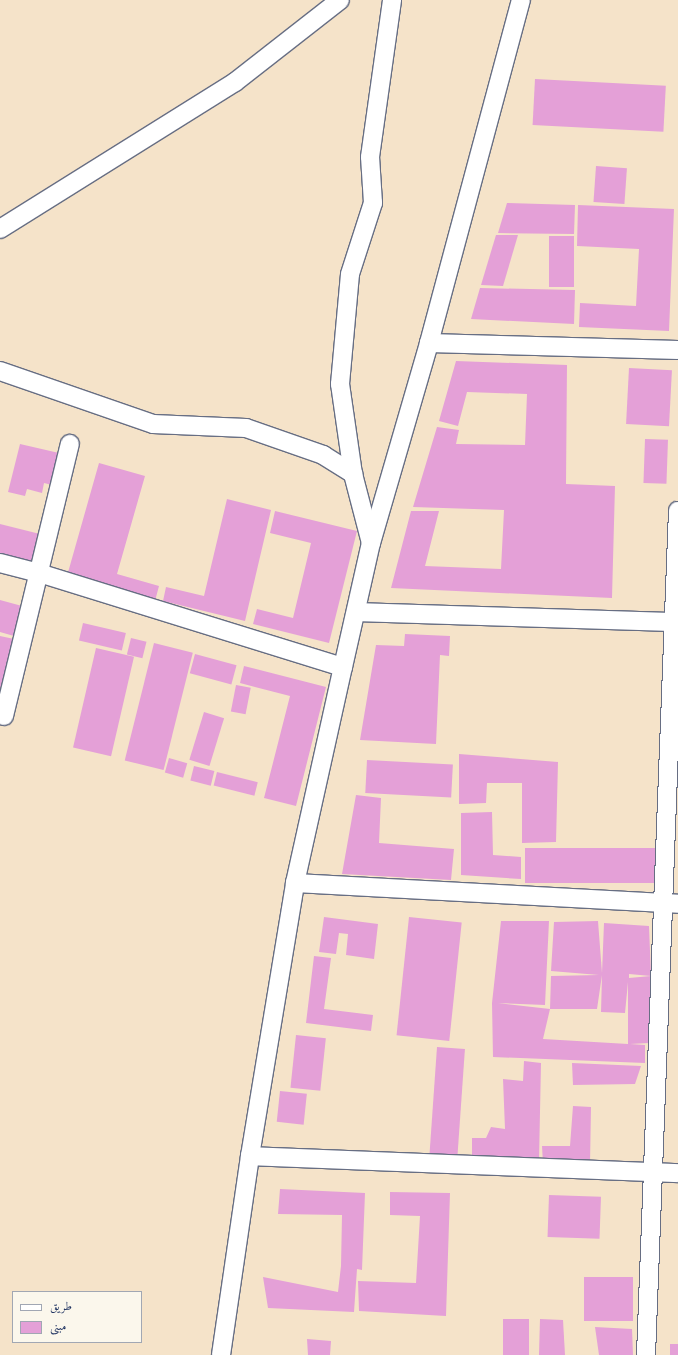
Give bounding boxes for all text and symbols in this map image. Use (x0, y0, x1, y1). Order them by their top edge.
legend (12, 1291, 142, 1343)
text: طريق (50, 1297, 72, 1314)
text: مبنى (50, 1317, 66, 1334)

